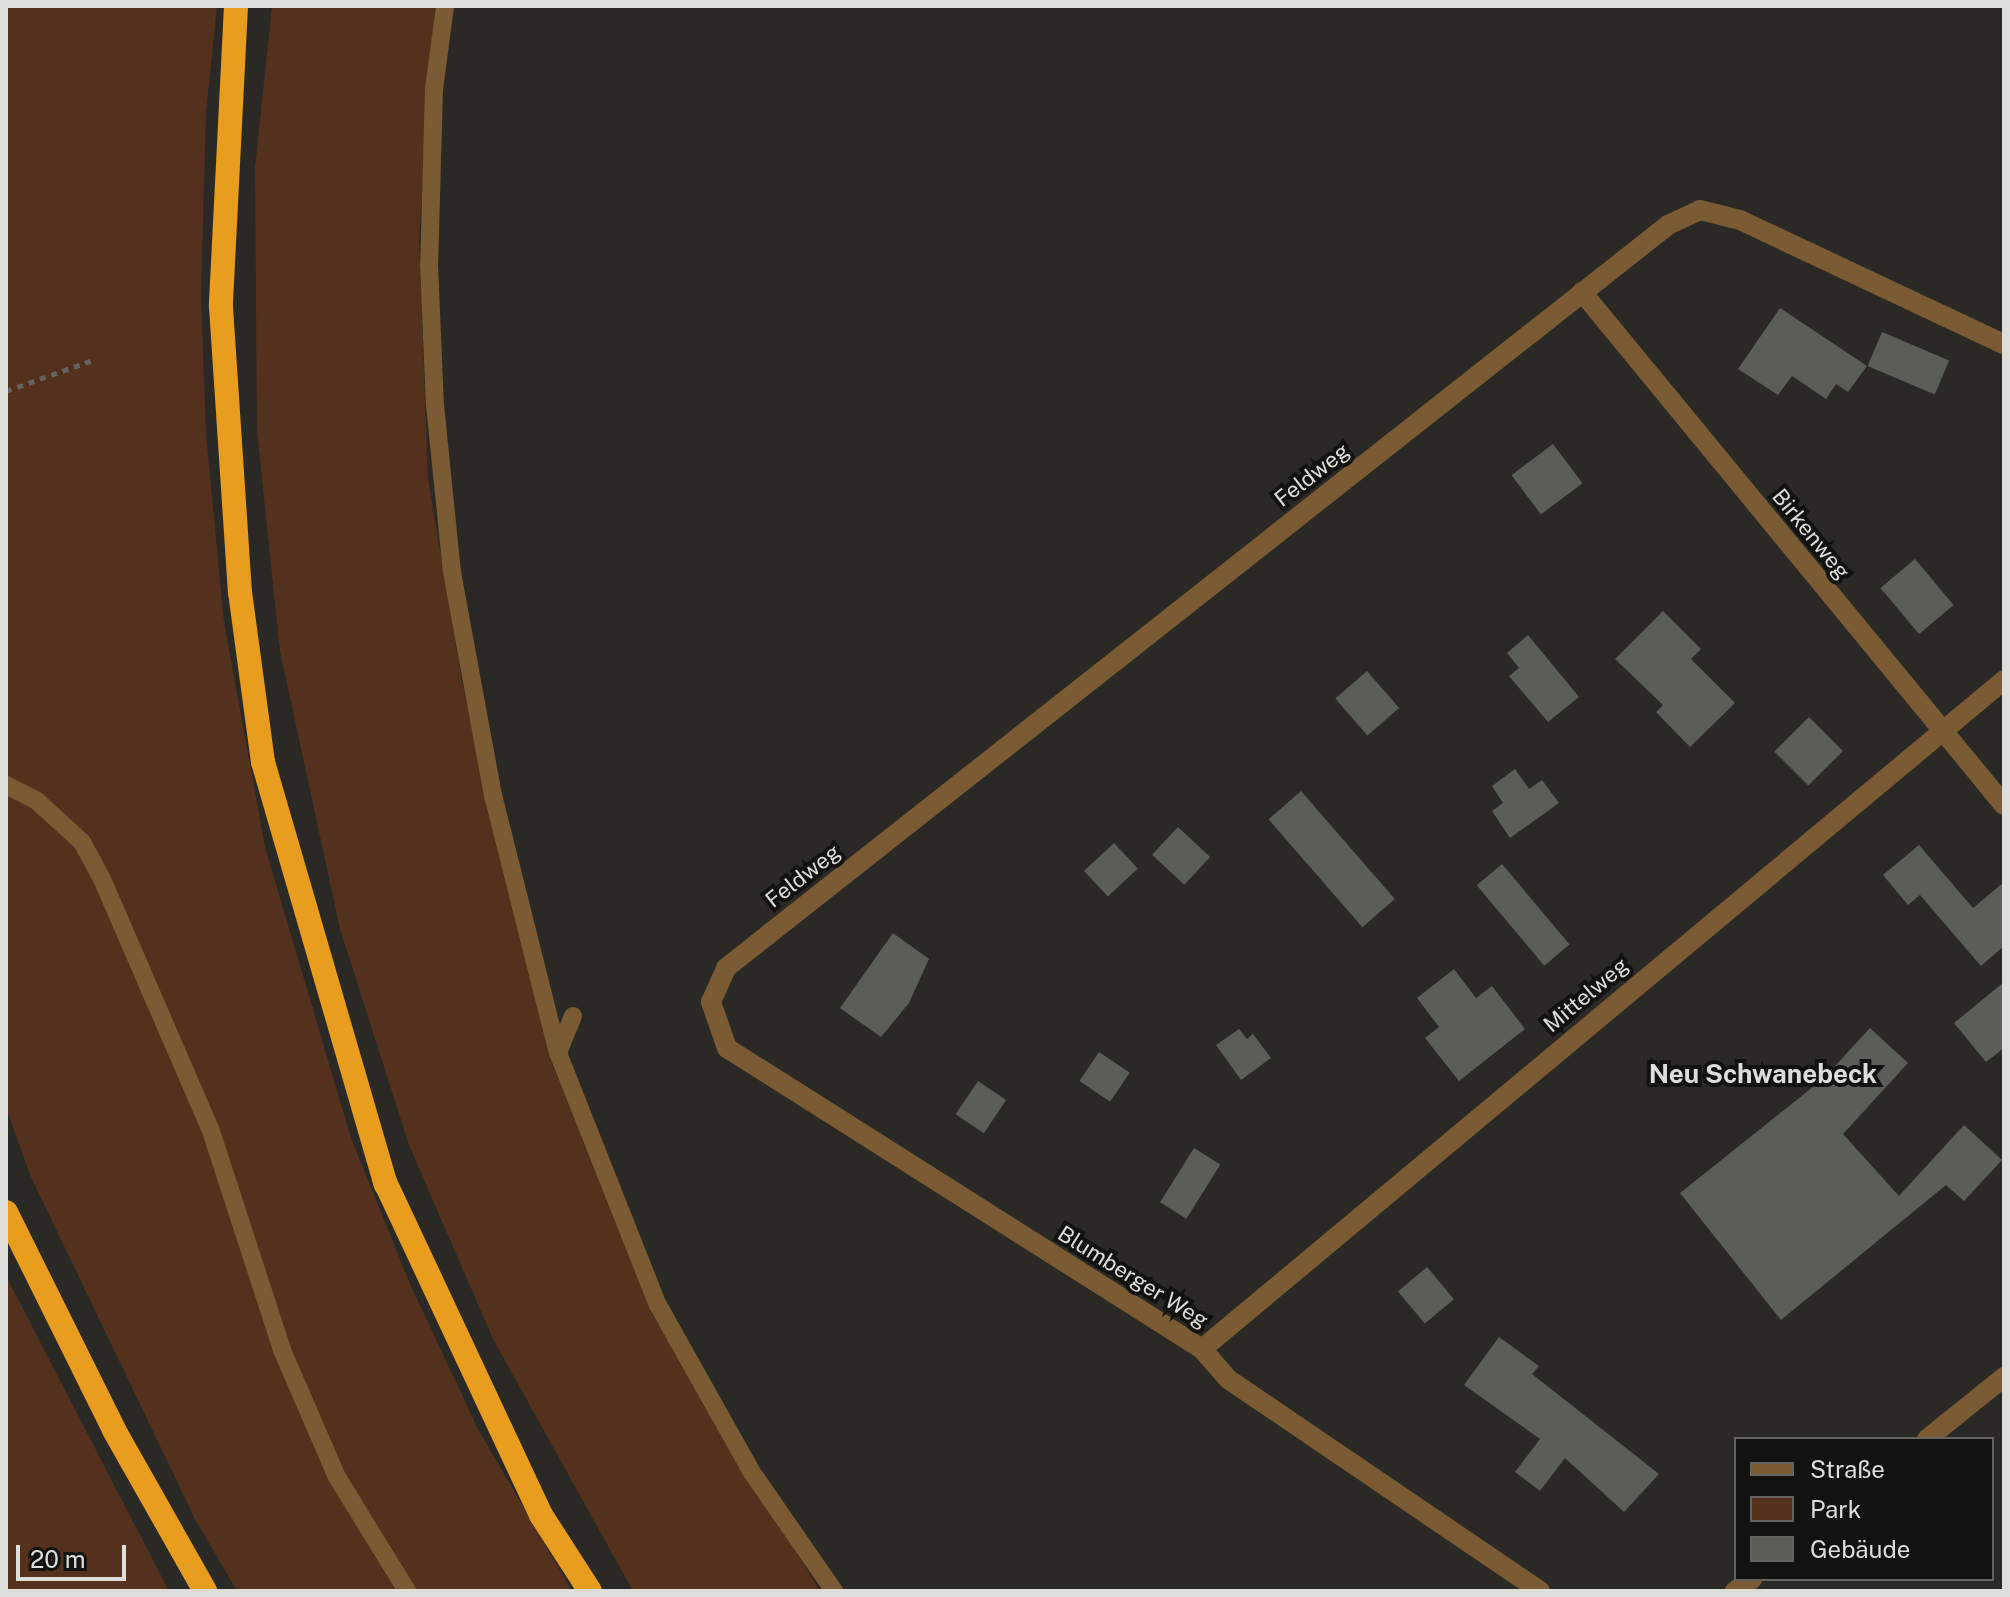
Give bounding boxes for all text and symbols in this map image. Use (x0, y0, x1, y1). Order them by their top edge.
street label: Feldweg (1269, 438, 1355, 512)
street label: Birkenweg (1767, 483, 1855, 585)
street label: Feldweg (760, 839, 846, 913)
street label: Mittelweg (1538, 952, 1634, 1038)
district label: Neu Schwanebeck (1649, 1058, 1877, 1090)
street label: Blumberger Weg (1053, 1220, 1213, 1334)
legend (1734, 1437, 1994, 1581)
text: Straße (1810, 1455, 1885, 1483)
text: Park (1810, 1495, 1861, 1523)
scale bar (20, 1529, 130, 1579)
text: Gebäude (1810, 1535, 1910, 1563)
text: 20 m (30, 1545, 86, 1573)

